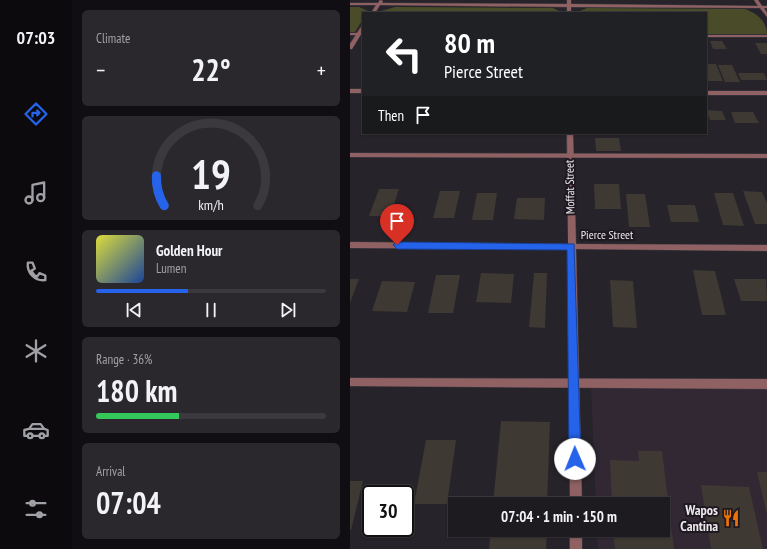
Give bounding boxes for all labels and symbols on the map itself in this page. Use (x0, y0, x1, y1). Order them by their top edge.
street label: Moffat Street (562, 159, 577, 214)
pin (380, 204, 414, 245)
street label: Pierce Street (581, 227, 634, 242)
position arrow (554, 438, 596, 480)
speed limit sign: 30 (362, 485, 414, 537)
place label: Wapos Cantina (680, 501, 718, 535)
restaurant icon: Wapos Cantina (721, 508, 741, 528)

